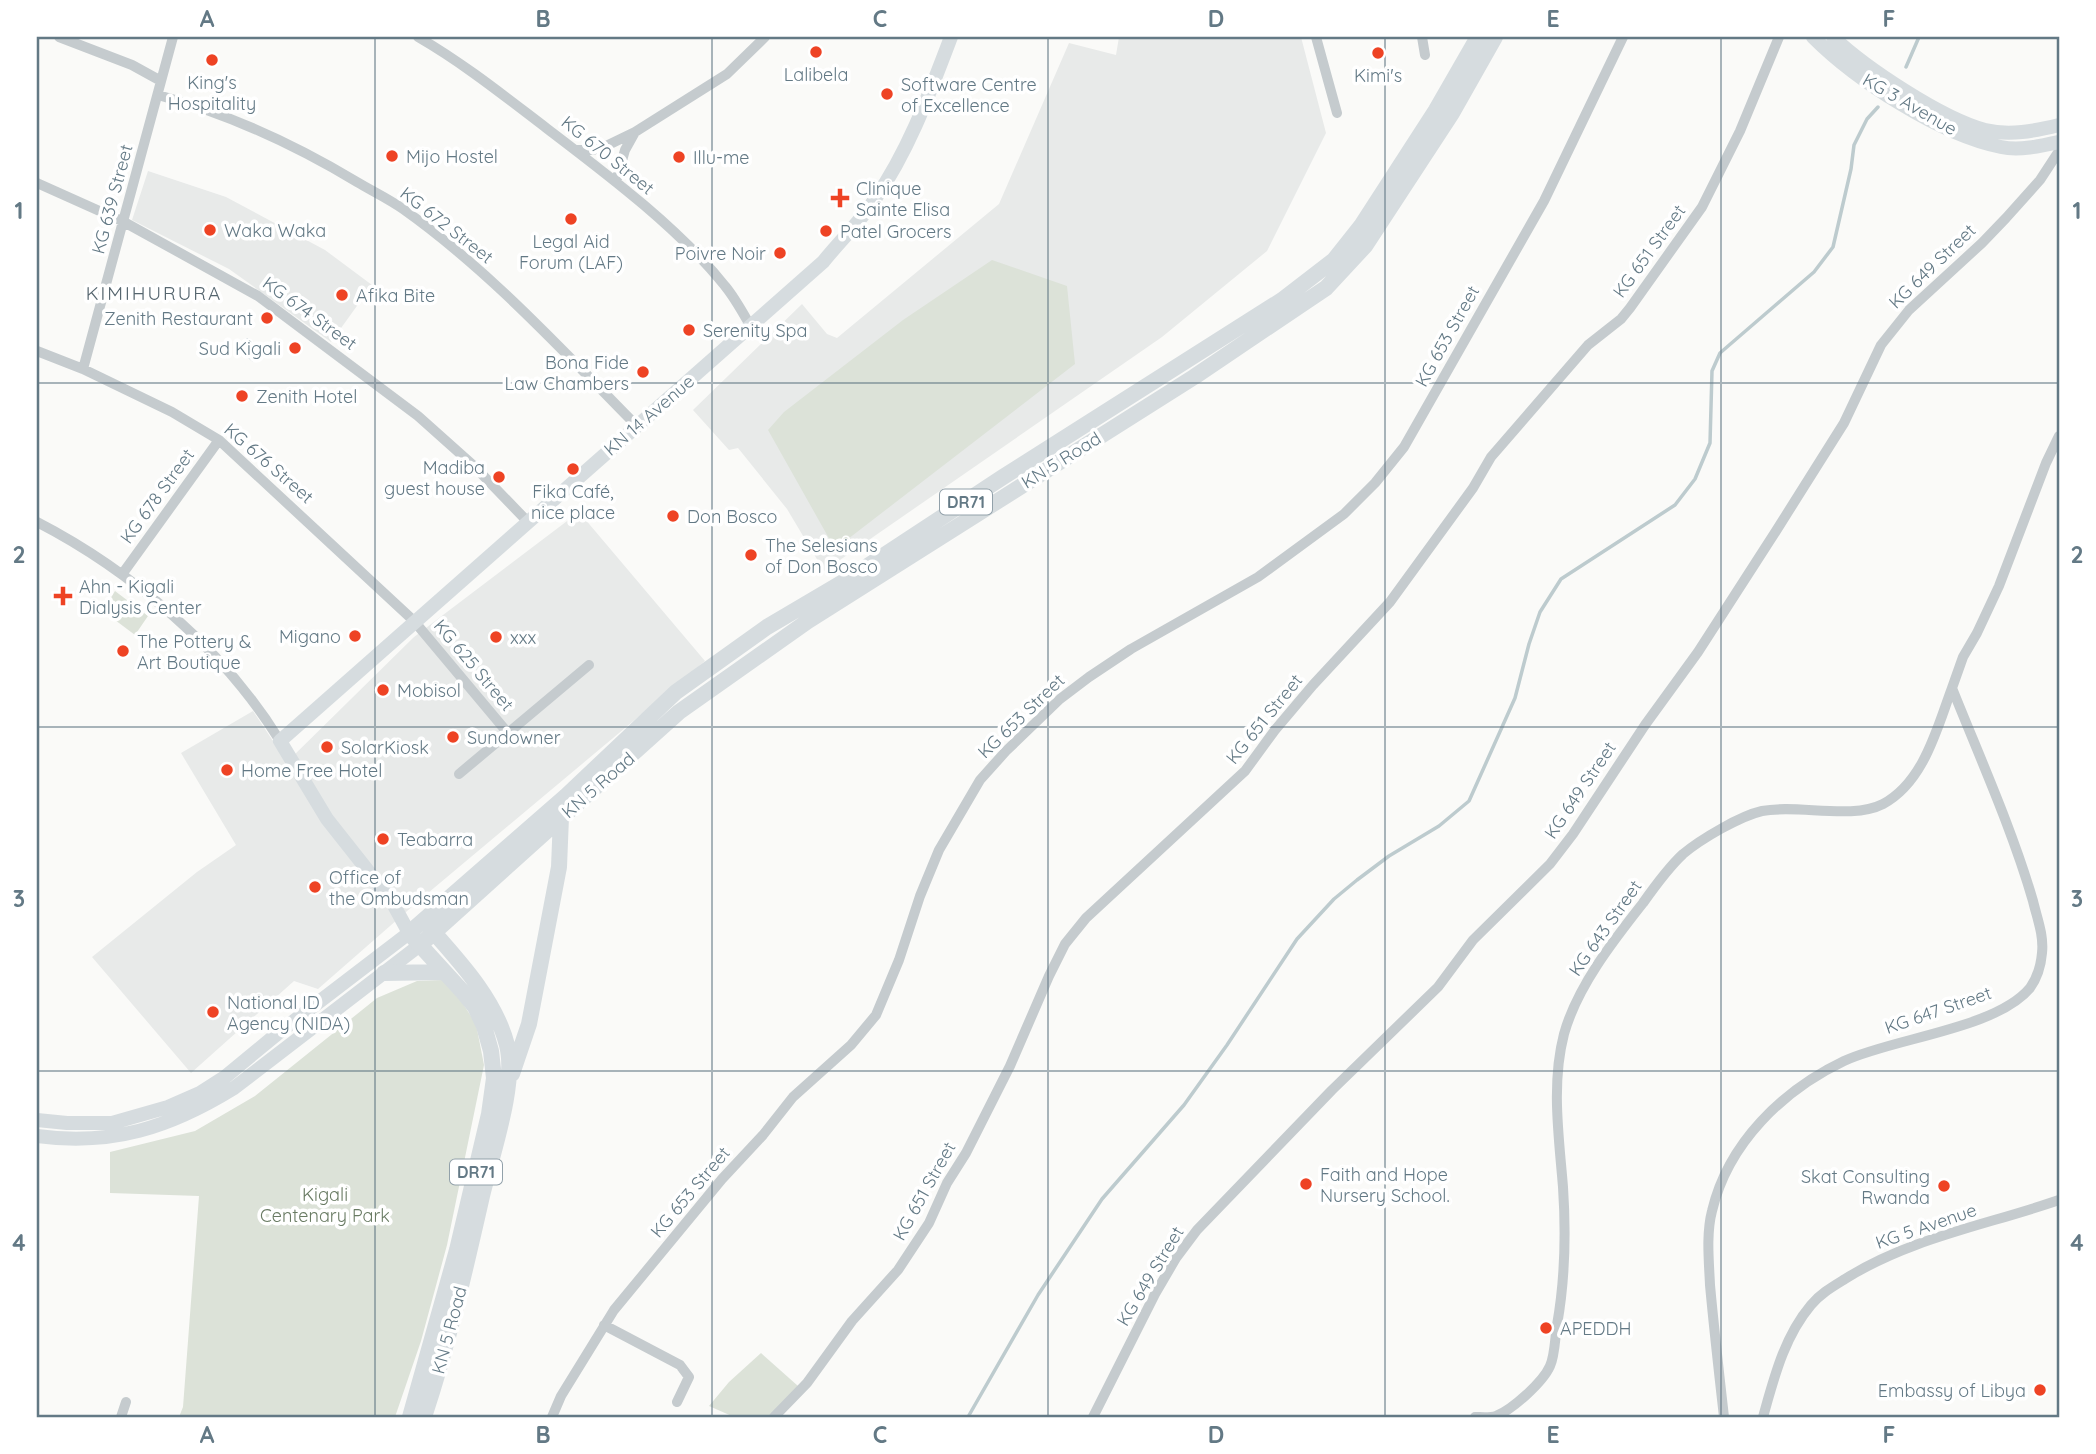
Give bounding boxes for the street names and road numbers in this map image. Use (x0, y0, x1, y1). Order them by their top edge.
street label: KG 3 Avenue (1859, 68, 1961, 140)
street label: KG 670 Street (557, 111, 659, 199)
street label: KG 639 Street (86, 142, 138, 256)
street label: KG 672 Street (396, 181, 498, 269)
street label: KG 651 Street (1608, 200, 1690, 302)
street label: KG 649 Street (1884, 219, 1980, 313)
street label: KG 674 Street (258, 271, 362, 355)
street label: KG 653 Street (1410, 281, 1484, 391)
street label: KN 14 Avenue (599, 369, 699, 461)
street label: KG 676 Street (219, 418, 319, 508)
street label: KN 5 Road (1017, 427, 1105, 493)
street label: KG 678 Street (115, 444, 199, 548)
road number: DR71 (940, 489, 992, 514)
street label: KG 625 Street (429, 614, 519, 716)
street label: KG 653 Street (973, 669, 1069, 763)
street label: KG 651 Street (1221, 669, 1307, 769)
street label: KG 649 Street (1539, 737, 1621, 843)
street label: KN 5 Road (557, 747, 639, 823)
street label: KG 643 Street (1563, 876, 1647, 980)
street label: KG 647 Street (1882, 981, 1994, 1039)
street label: KG 651 Street (887, 1138, 961, 1244)
street label: KG 653 Street (645, 1142, 735, 1242)
road number: DR71 (450, 1160, 502, 1184)
street label: KG 5 Avenue (1872, 1198, 1980, 1254)
street label: KG 649 Street (1111, 1222, 1189, 1330)
street label: KN 5 Road (426, 1284, 472, 1376)

